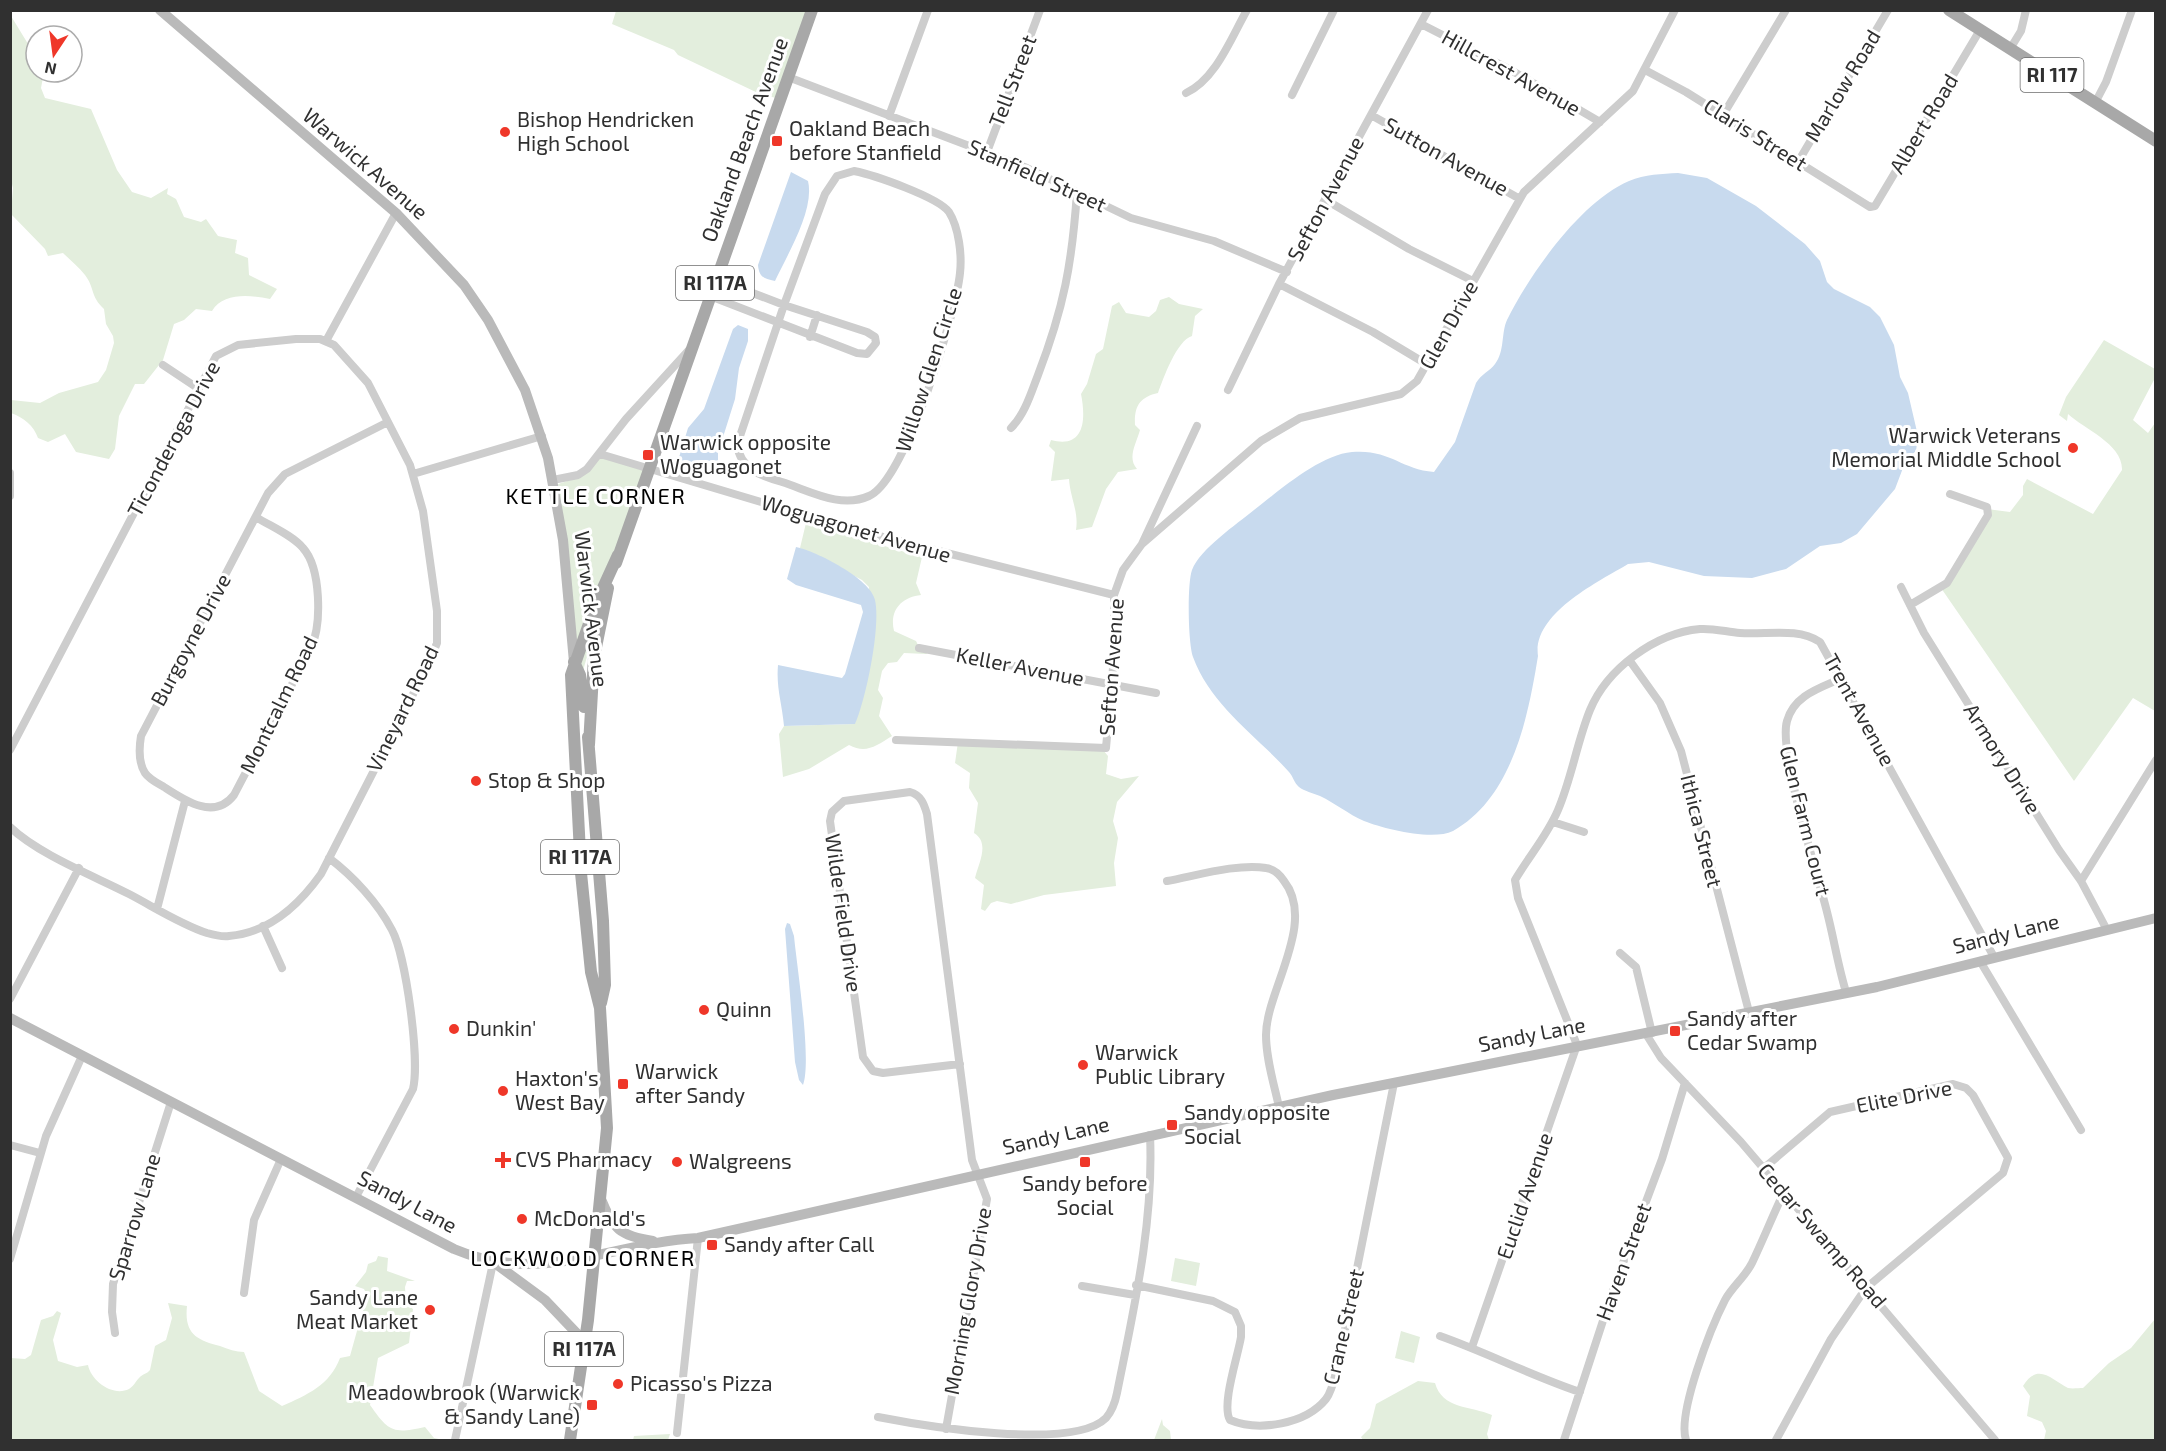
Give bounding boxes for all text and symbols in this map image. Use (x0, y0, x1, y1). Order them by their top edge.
street label: Hillcrest Avenue (1438, 23, 1585, 120)
north arrow (24, 24, 84, 84)
street label: Marlow Road (1798, 25, 1885, 146)
street label: Tell Street (983, 31, 1040, 130)
street label: Oakland Beach Avenue (695, 34, 792, 245)
road number: RI 117 (2020, 58, 2084, 92)
text: N (43, 59, 58, 80)
street label: Albert Road (1883, 69, 1962, 178)
street label: Claris Street (1700, 92, 1812, 175)
street label: Warwick Avenue (298, 102, 434, 224)
place label: Bishop Hendricken High School (517, 106, 694, 155)
street label: Sutton Avenue (1380, 111, 1513, 200)
place label: Oakland Beach before Stanfield (789, 115, 942, 164)
marker: Bishop Hendricken High School (498, 125, 512, 139)
street label: Sefton Avenue (1281, 132, 1368, 265)
street label: Stanfield Street (965, 133, 1111, 216)
marker: Oakland Beach before Stanfield (770, 134, 784, 148)
road number: RI 117A (676, 266, 754, 300)
street label: Glen Drive (1413, 276, 1482, 373)
street label: Willow Glen Circle (889, 284, 966, 455)
street label: Ticonderoga Drive (121, 356, 224, 520)
place label: Warwick Veterans Memorial Middle School (1831, 422, 2062, 471)
place label: Warwick opposite Woguagonet (660, 429, 831, 478)
marker: Warwick Veterans Memorial Middle School (2066, 441, 2080, 455)
marker: Warwick opposite Woguagonet (641, 448, 655, 462)
district label: KETTLE CORNER (506, 482, 686, 508)
street label: Woguagonet Avenue (759, 488, 954, 567)
street label: Warwick Avenue (570, 529, 614, 688)
street label: Burgoyne Drive (144, 569, 235, 710)
street label: Sefton Avenue (1093, 597, 1128, 736)
street label: Montcalm Road (234, 631, 322, 777)
street label: Vineyard Road (360, 641, 443, 775)
street label: Keller Avenue (954, 641, 1086, 690)
street label: Trent Avenue (1819, 649, 1901, 770)
street label: Armory Drive (1959, 698, 2047, 818)
street label: Glen Farm Court (1776, 743, 1837, 898)
place label: Stop & Shop (488, 767, 605, 792)
street label: Ithica Street (1676, 771, 1729, 890)
marker: Stop & Shop (469, 774, 483, 788)
street label: Wilde Field Drive (821, 832, 868, 994)
road number: RI 117A (541, 840, 619, 874)
street label: Sandy Lane (1950, 907, 2061, 958)
place label: Quinn (716, 996, 772, 1022)
marker: Quinn (697, 1003, 711, 1017)
place label: Sandy after Cedar Swamp (1687, 1005, 1818, 1054)
street label: Sandy Lane (1476, 1011, 1587, 1056)
place label: Dunkin' (466, 1015, 536, 1040)
marker: Dunkin' (447, 1022, 461, 1036)
marker: Sandy after Cedar Swamp (1668, 1024, 1682, 1038)
place label: Warwick Public Library (1095, 1039, 1225, 1088)
place label: Warwick after Sandy (635, 1058, 745, 1107)
marker: Warwick Public Library (1076, 1058, 1090, 1072)
place label: Haxton's West Bay (515, 1065, 605, 1114)
street label: Elite Drive (1854, 1074, 1954, 1117)
marker: Warwick after Sandy (616, 1077, 630, 1091)
marker: Haxton's West Bay (496, 1084, 510, 1098)
place label: Sandy opposite Social (1184, 1099, 1330, 1148)
street label: Sandy Lane (1000, 1110, 1111, 1159)
marker: Sandy opposite Social (1165, 1118, 1179, 1132)
street label: Euclid Avenue (1490, 1129, 1557, 1262)
place label: CVS Pharmacy (515, 1146, 652, 1171)
place label: Walgreens (689, 1148, 792, 1173)
street label: Sparrow Lane (102, 1150, 165, 1283)
marker: CVS Pharmacy (496, 1153, 510, 1167)
marker: Walgreens (670, 1155, 684, 1169)
marker: Sandy before Social (1078, 1155, 1092, 1169)
street label: Cedar Swamp Road (1753, 1158, 1893, 1312)
street label: Sandy Lane (354, 1164, 462, 1237)
place label: Sandy before Social (1022, 1170, 1148, 1219)
street label: Haven Street (1590, 1199, 1655, 1324)
place label: McDonald's (534, 1205, 646, 1230)
street label: Morning Glory Drive (938, 1205, 995, 1396)
marker: McDonald's (515, 1212, 529, 1226)
place label: Sandy after Call (724, 1231, 875, 1256)
marker: Sandy after Call (705, 1238, 719, 1252)
district label: LOCKWOOD CORNER (470, 1244, 696, 1270)
street label: Crane Street (1317, 1266, 1368, 1387)
place label: Sandy Lane Meat Market (296, 1284, 418, 1333)
marker: Sandy Lane Meat Market (423, 1303, 437, 1317)
road number: RI 117A (545, 1332, 623, 1366)
place label: Picasso's Pizza (630, 1370, 773, 1395)
marker: Picasso's Pizza (611, 1377, 625, 1391)
place label: Meadowbrook (Warwick & Sandy Lane) (348, 1379, 580, 1428)
marker: Meadowbrook (Warwick & Sandy Lane) (585, 1398, 599, 1412)

